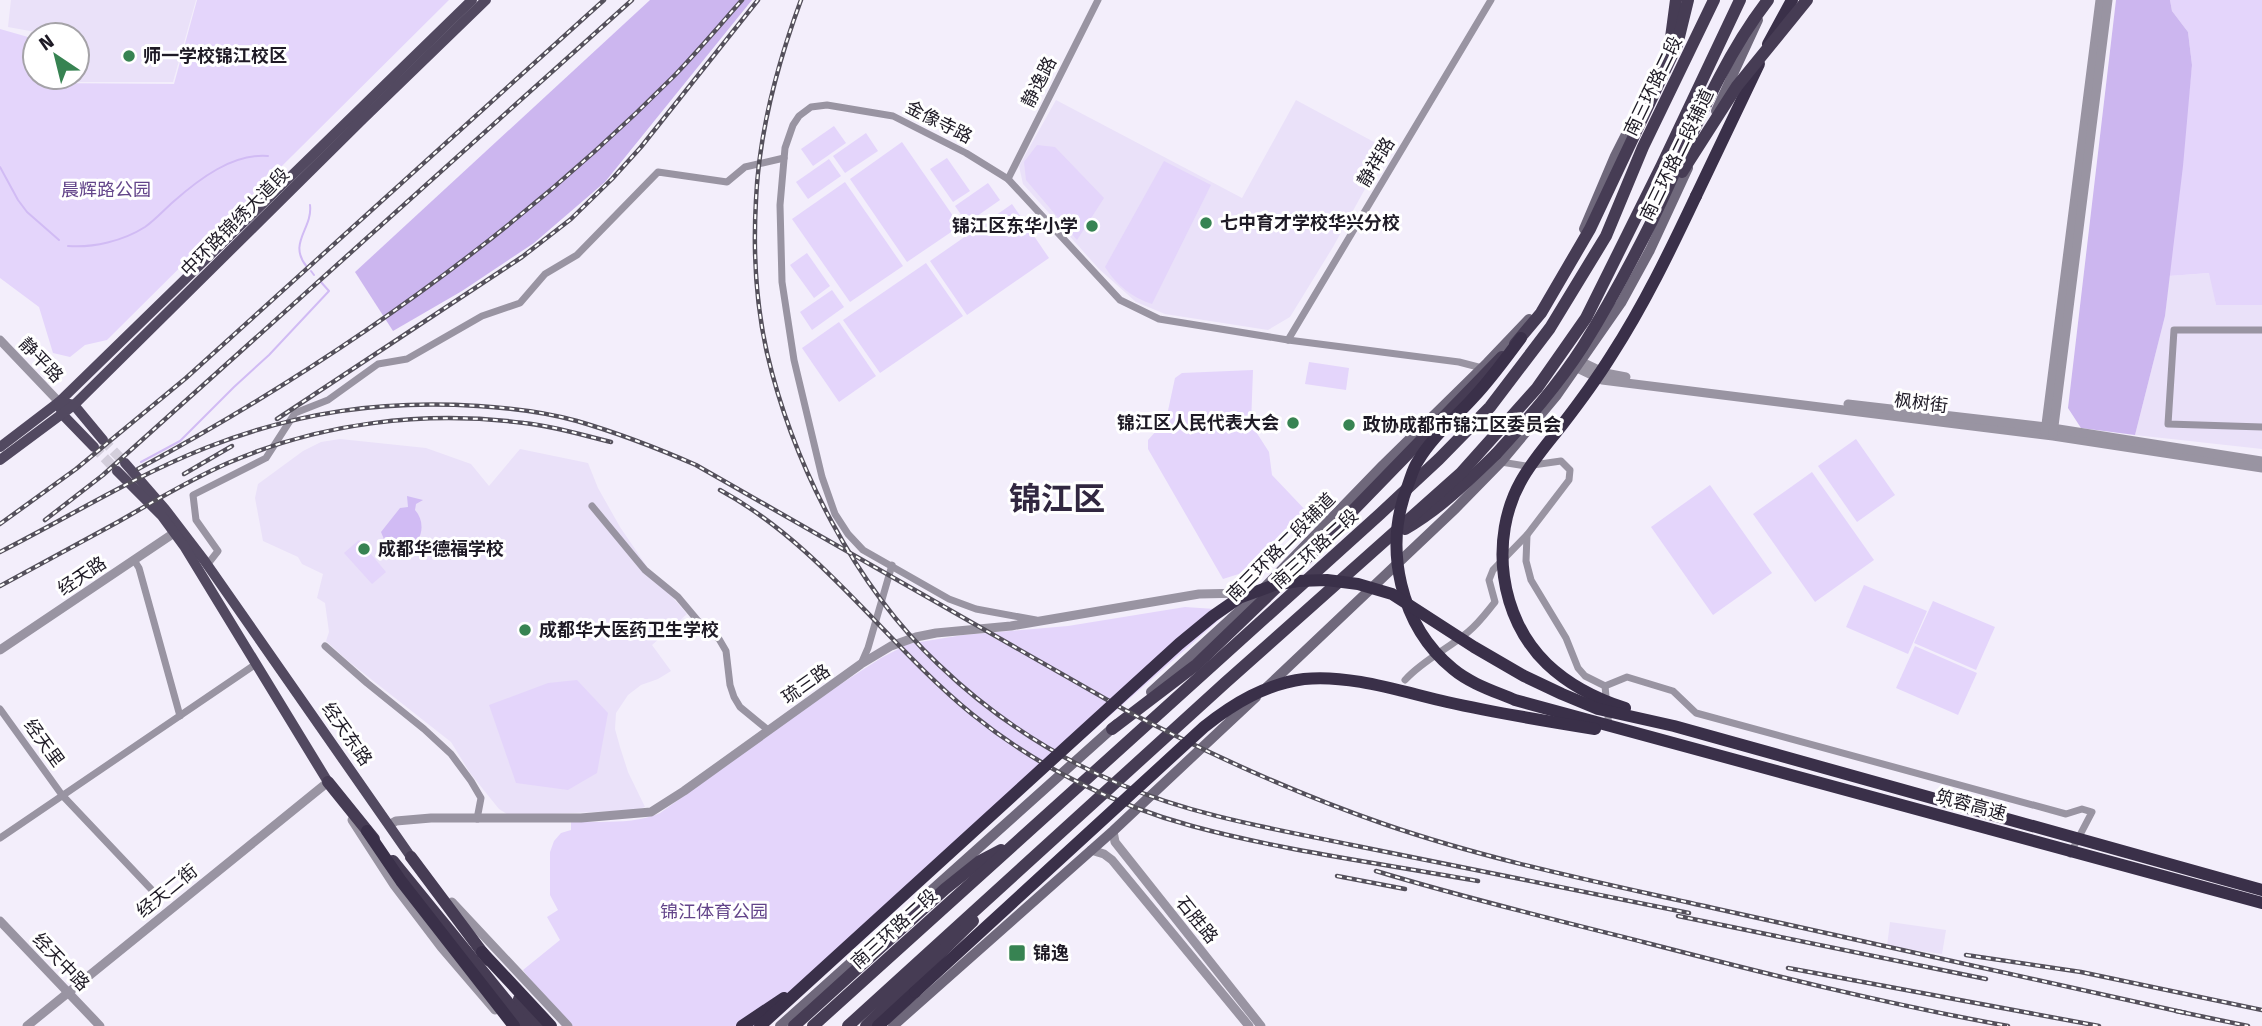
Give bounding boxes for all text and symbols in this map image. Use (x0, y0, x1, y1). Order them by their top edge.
north arrow (21, 21, 91, 91)
text: N (35, 29, 58, 56)
street label: 南三环路二段 (1619, 33, 1687, 139)
place label: 师一学校锦江校区 (143, 45, 287, 67)
marker: 师一学校锦江校区 (121, 48, 137, 64)
street label: 静逸路 (1017, 53, 1061, 111)
street label: 南三环路二段辅道 (1636, 85, 1718, 225)
street label: 金像寺路 (902, 96, 976, 148)
street label: 静祥路 (1353, 133, 1399, 191)
street label: 中环路锦绣大道段 (176, 163, 294, 281)
park label: 晨辉路公园 (61, 179, 151, 201)
place label: 七中育才学校华兴分校 (1220, 212, 1400, 234)
place label: 锦江区东华小学 (952, 215, 1078, 237)
marker: 七中育才学校华兴分校 (1198, 215, 1214, 231)
marker: 锦江区东华小学 (1084, 218, 1100, 234)
street label: 静平路 (14, 333, 68, 387)
street label: 枫树街 (1893, 389, 1949, 417)
place label: 锦江区人民代表大会 (1117, 412, 1279, 434)
place label: 政协成都市锦江区委员会 (1363, 414, 1561, 436)
marker: 锦江区人民代表大会 (1285, 415, 1301, 431)
marker: 政协成都市锦江区委员会 (1341, 417, 1357, 433)
district label: 锦江区 (1009, 480, 1105, 518)
street label: 南三环路二段辅道 (1222, 488, 1340, 606)
street label: 南三环路二段 (1268, 505, 1362, 593)
place label: 成都华德福学校 (378, 538, 504, 560)
marker: 成都华德福学校 (356, 541, 372, 557)
street label: 经天路 (53, 552, 111, 600)
place label: 成都华大医药卫生学校 (539, 619, 719, 641)
marker: 成都华大医药卫生学校 (517, 622, 533, 638)
street label: 琉三路 (778, 660, 834, 708)
street label: 经天东路 (317, 698, 377, 770)
street label: 经天里 (19, 715, 69, 771)
street label: 筑蓉高速 (1933, 785, 2009, 825)
street label: 经天二街 (132, 860, 202, 922)
street label: 南三环路二段 (847, 885, 941, 973)
street label: 石胜路 (1171, 892, 1223, 948)
park label: 锦江体育公园 (660, 901, 768, 923)
street label: 经天中路 (28, 928, 94, 996)
place label: 锦逸 (1033, 942, 1069, 964)
marker: 锦逸 (1007, 943, 1027, 963)

